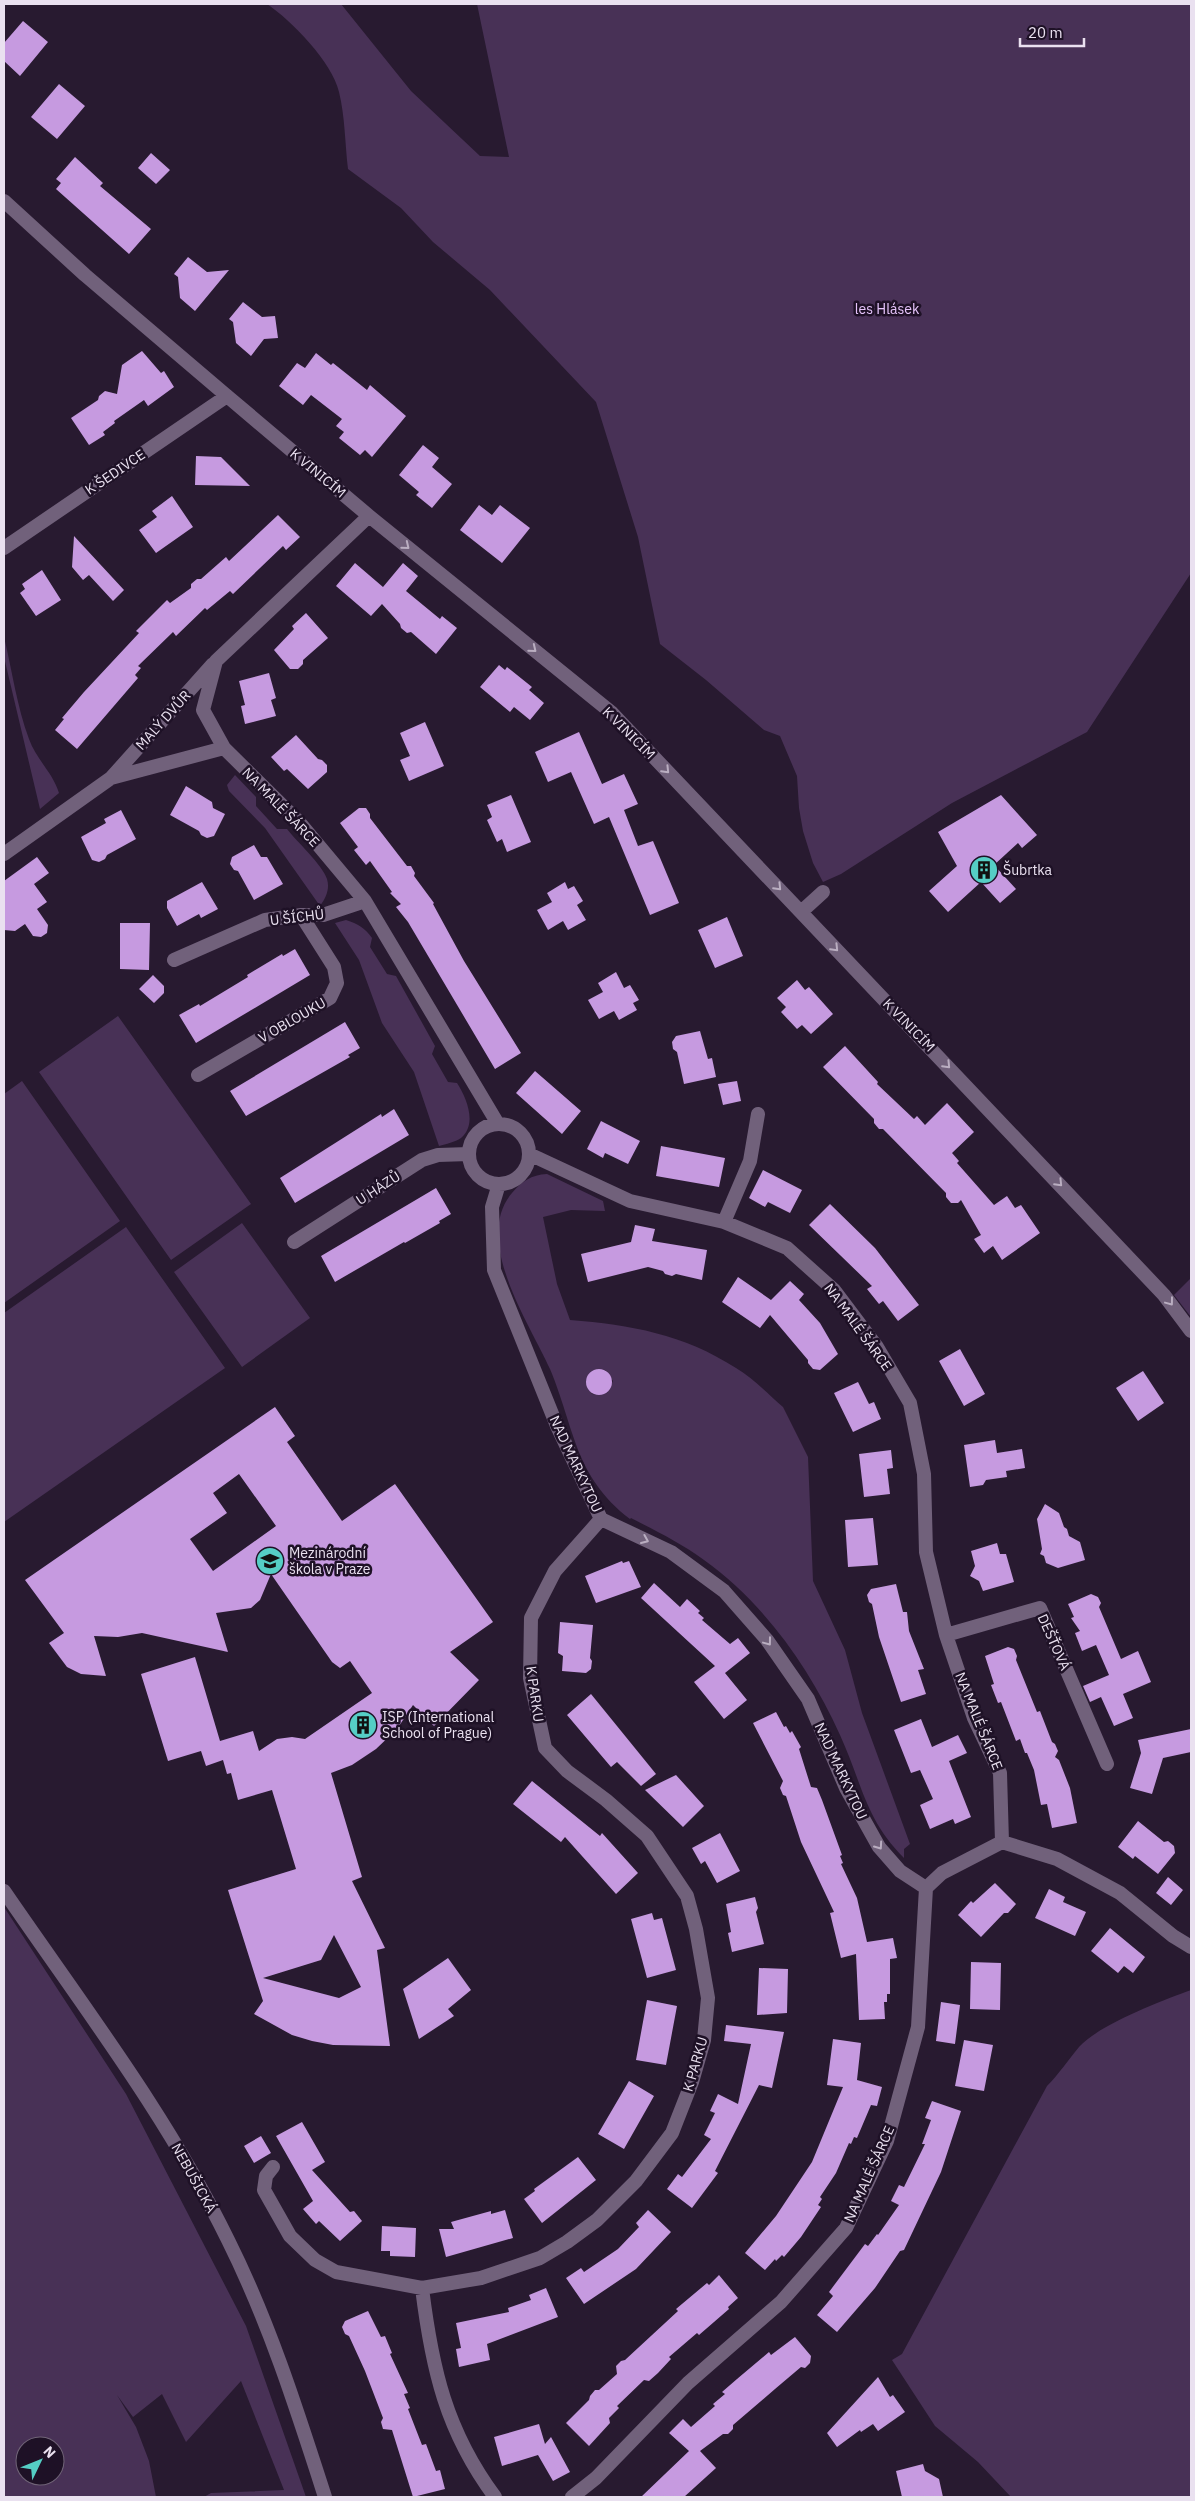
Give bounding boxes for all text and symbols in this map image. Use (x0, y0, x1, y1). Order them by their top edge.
scale bar (1020, 15, 1084, 47)
text: 20 m (1028, 23, 1063, 42)
park label: les Hlásek (855, 300, 920, 318)
street label: K VINICÍM (286, 444, 350, 502)
street label: K ŠEDIVCE (81, 445, 149, 499)
one-way arrow (401, 541, 410, 550)
one-way arrow (527, 643, 536, 651)
street label: MALÝ DVŮR (131, 686, 195, 754)
street label: K VINICÍM (599, 702, 660, 763)
street label: NA MALÉ ŠÁRCE (238, 763, 324, 851)
one-way arrow (660, 764, 669, 773)
building icon: Šubrtka (969, 855, 999, 885)
place label: Šubrtka (1003, 860, 1053, 879)
one-way arrow (772, 882, 781, 891)
street label: U ŠÍCHŮ (269, 904, 325, 929)
one-way arrow (829, 942, 838, 951)
street label: V OBLOUKU (255, 993, 329, 1047)
street label: K VINICÍM (879, 994, 940, 1056)
one-way arrow (941, 1060, 950, 1069)
street label: U HÁZŮ (352, 1166, 404, 1209)
one-way arrow (1053, 1178, 1062, 1187)
street label: NA MALÉ ŠÁRCE (820, 1279, 897, 1374)
one-way arrow (1164, 1296, 1172, 1305)
street label: NAD MARKYTOU (546, 1413, 606, 1515)
one-way arrow (640, 1534, 649, 1545)
place label: Mezinárodní škola v Praze (289, 1544, 371, 1578)
school or university icon: Mezinárodní škola v Praze (255, 1546, 285, 1576)
street label: DEŠŤOVÁ (1034, 1611, 1075, 1673)
one-way arrow (762, 1636, 771, 1646)
street label: K PARKU (522, 1665, 548, 1723)
street label: NA MALÉ ŠÁRCE (951, 1669, 1008, 1772)
place label: ISP (International School of Prague) (382, 1708, 495, 1742)
building icon: ISP (International School of Prague) (348, 1710, 378, 1740)
street label: NAD MARKYTOU (811, 1720, 871, 1822)
one-way arrow (873, 1840, 882, 1849)
street label: K PARKU (679, 2034, 711, 2094)
street label: NA MALÉ ŠÁRCE (839, 2123, 898, 2225)
street label: NEBUŠICKÁ (167, 2139, 221, 2216)
north arrow (15, 2436, 65, 2486)
text: N (39, 2442, 60, 2462)

